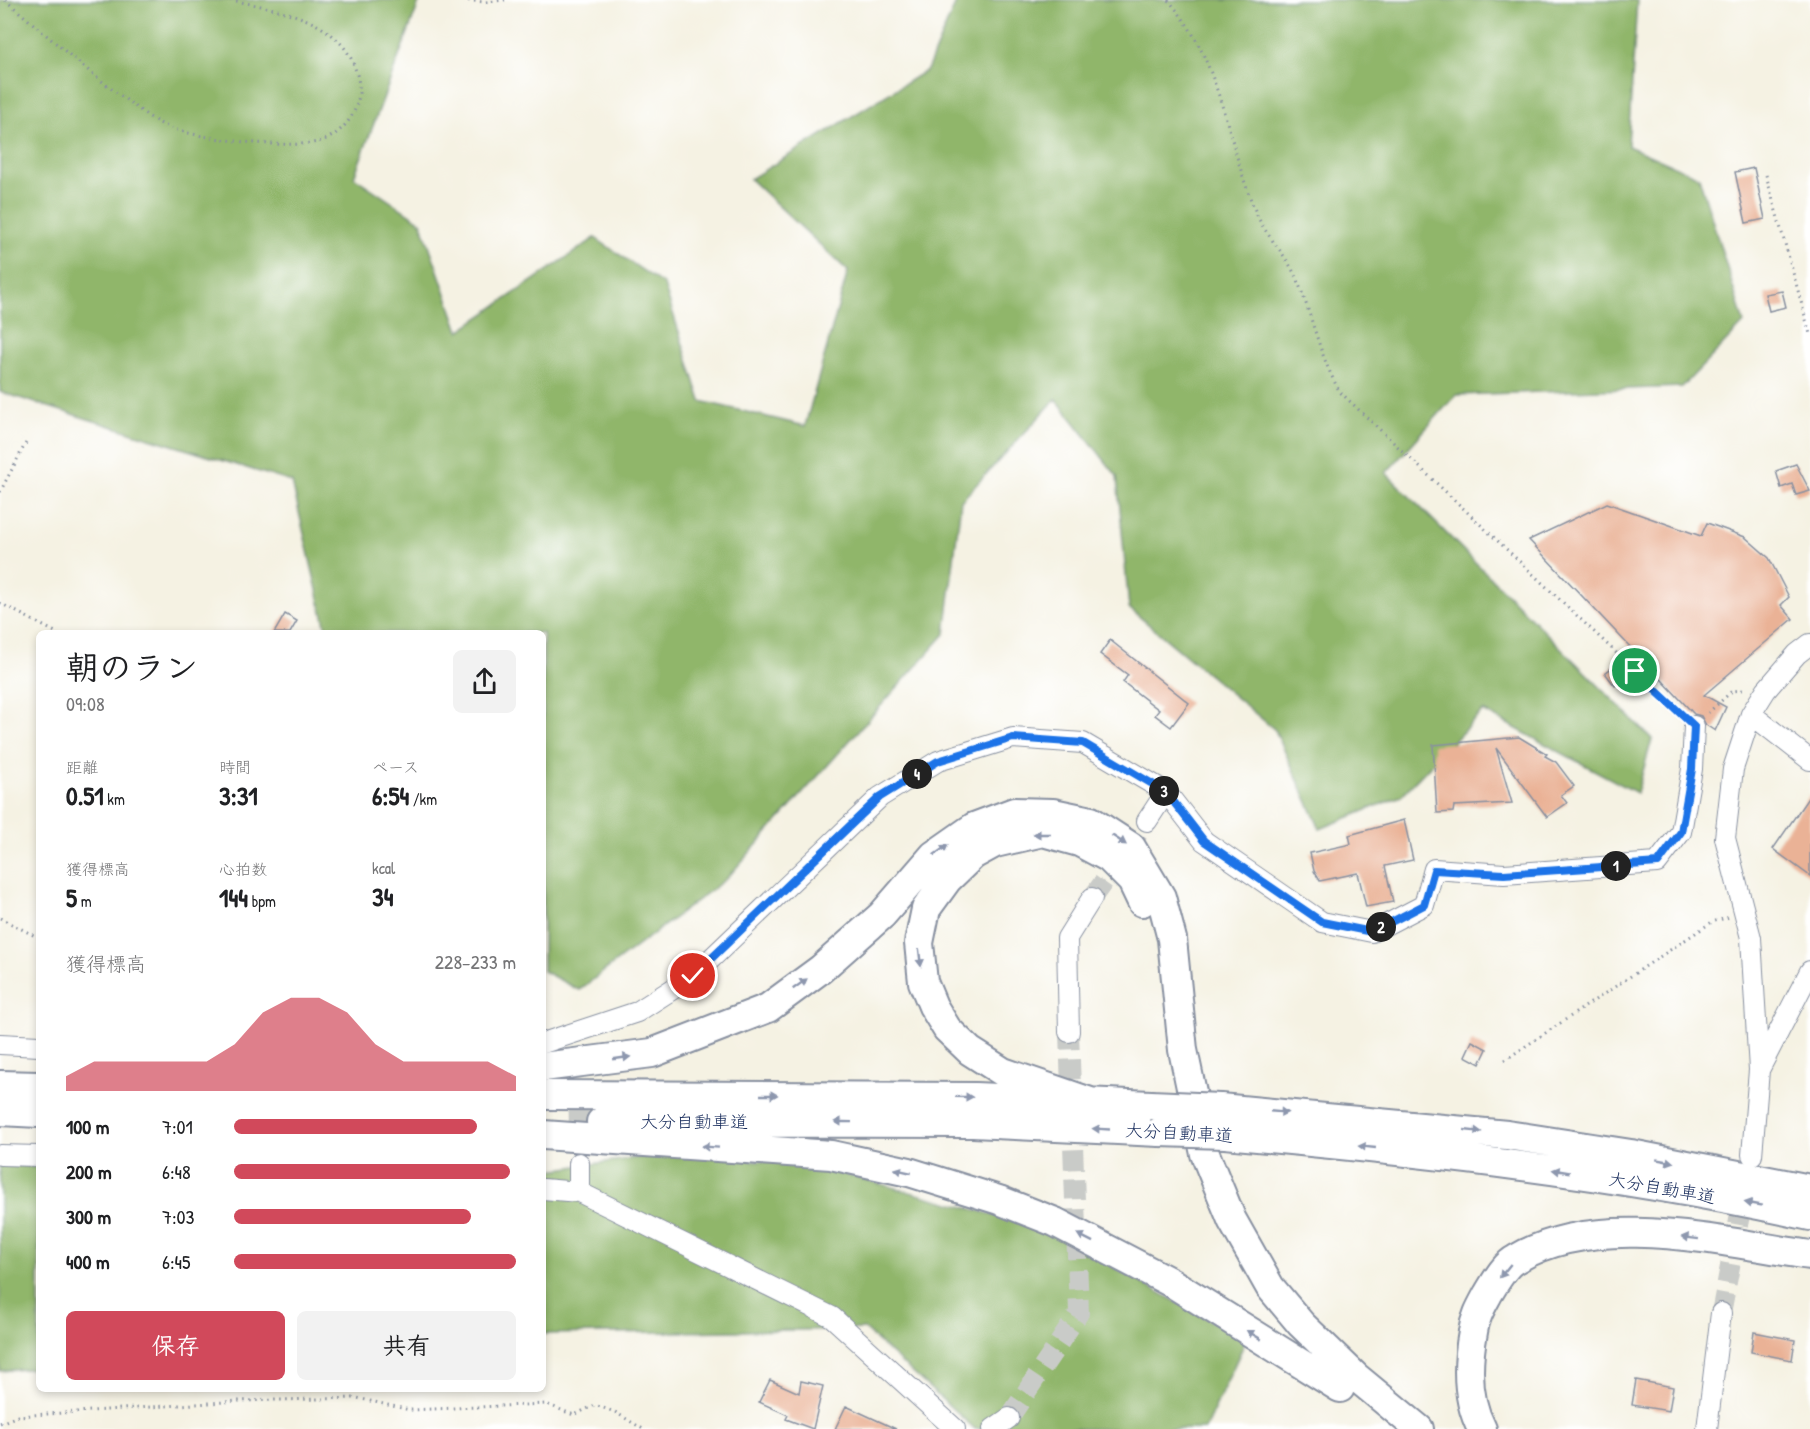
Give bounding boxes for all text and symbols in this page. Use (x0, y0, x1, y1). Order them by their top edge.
text: 朝のラン (66, 645, 198, 689)
pin (1609, 645, 1660, 696)
button: share (453, 650, 516, 713)
icon: arrive (1618, 654, 1651, 687)
text: 09:08 (66, 690, 105, 717)
text: 距離 (66, 756, 98, 778)
text: 時間 (219, 756, 251, 778)
text: ペース (372, 756, 419, 778)
pin: 4 (902, 759, 932, 789)
text: 4 (914, 763, 920, 785)
pin: 3 (1149, 776, 1179, 806)
text: 0.51 (66, 778, 104, 813)
text: 3:31 (219, 778, 258, 813)
text: 6:54 (372, 778, 409, 813)
text: 3 (1160, 780, 1168, 802)
text: km (104, 788, 125, 810)
text: /km (409, 788, 437, 810)
one-way arrow (1032, 830, 1051, 839)
one-way arrow (1111, 834, 1128, 845)
one-way arrow (932, 844, 948, 856)
pin: 1 (1601, 851, 1631, 881)
text: 1 (1613, 855, 1619, 877)
text: kcal (372, 857, 395, 879)
text: 獲得標高 (66, 858, 130, 880)
text: 心拍数 (219, 858, 267, 880)
text: 34 (372, 879, 393, 914)
text: 5 (66, 880, 77, 915)
text: 144 (219, 880, 248, 915)
text: m (77, 890, 92, 912)
text: bpm (248, 890, 276, 912)
pin: 2 (1366, 912, 1396, 942)
text: 2 (1377, 916, 1385, 938)
text: 228–233 m (435, 948, 516, 975)
one-way arrow (915, 949, 925, 968)
text: 獲得標高 (66, 950, 146, 977)
pin (667, 950, 718, 1001)
icon: check (676, 959, 709, 992)
one-way arrow (792, 978, 808, 990)
one-way arrow (612, 1053, 631, 1062)
one-way arrow (760, 1090, 779, 1100)
one-way arrow (955, 1092, 974, 1102)
one-way arrow (1269, 1107, 1288, 1117)
street label: 大分自動車道 (640, 1109, 748, 1134)
text: 100 m (66, 1113, 109, 1140)
text: 7:01 (162, 1113, 193, 1140)
one-way arrow (833, 1117, 852, 1127)
street label: 大分自動車道 (1124, 1117, 1234, 1148)
one-way arrow (1091, 1124, 1110, 1134)
one-way arrow (1463, 1126, 1482, 1136)
one-way arrow (700, 1142, 719, 1151)
one-way arrow (1358, 1142, 1377, 1152)
one-way arrow (1656, 1157, 1675, 1166)
text: 200 m (66, 1158, 111, 1185)
text: 6:48 (162, 1158, 191, 1185)
one-way arrow (893, 1165, 912, 1175)
one-way arrow (1551, 1166, 1570, 1175)
street label: 大分自動車道 (1607, 1166, 1717, 1209)
one-way arrow (1743, 1199, 1762, 1208)
text: 300 m (66, 1203, 111, 1230)
text: 7:03 (162, 1203, 194, 1230)
one-way arrow (1077, 1233, 1094, 1242)
one-way arrow (1680, 1233, 1699, 1242)
text: 400 m (66, 1248, 110, 1275)
text: 6:45 (162, 1248, 191, 1275)
one-way arrow (1498, 1263, 1511, 1279)
button: 保存 (66, 1311, 285, 1380)
button: 共有 (297, 1311, 516, 1380)
one-way arrow (1246, 1330, 1262, 1341)

